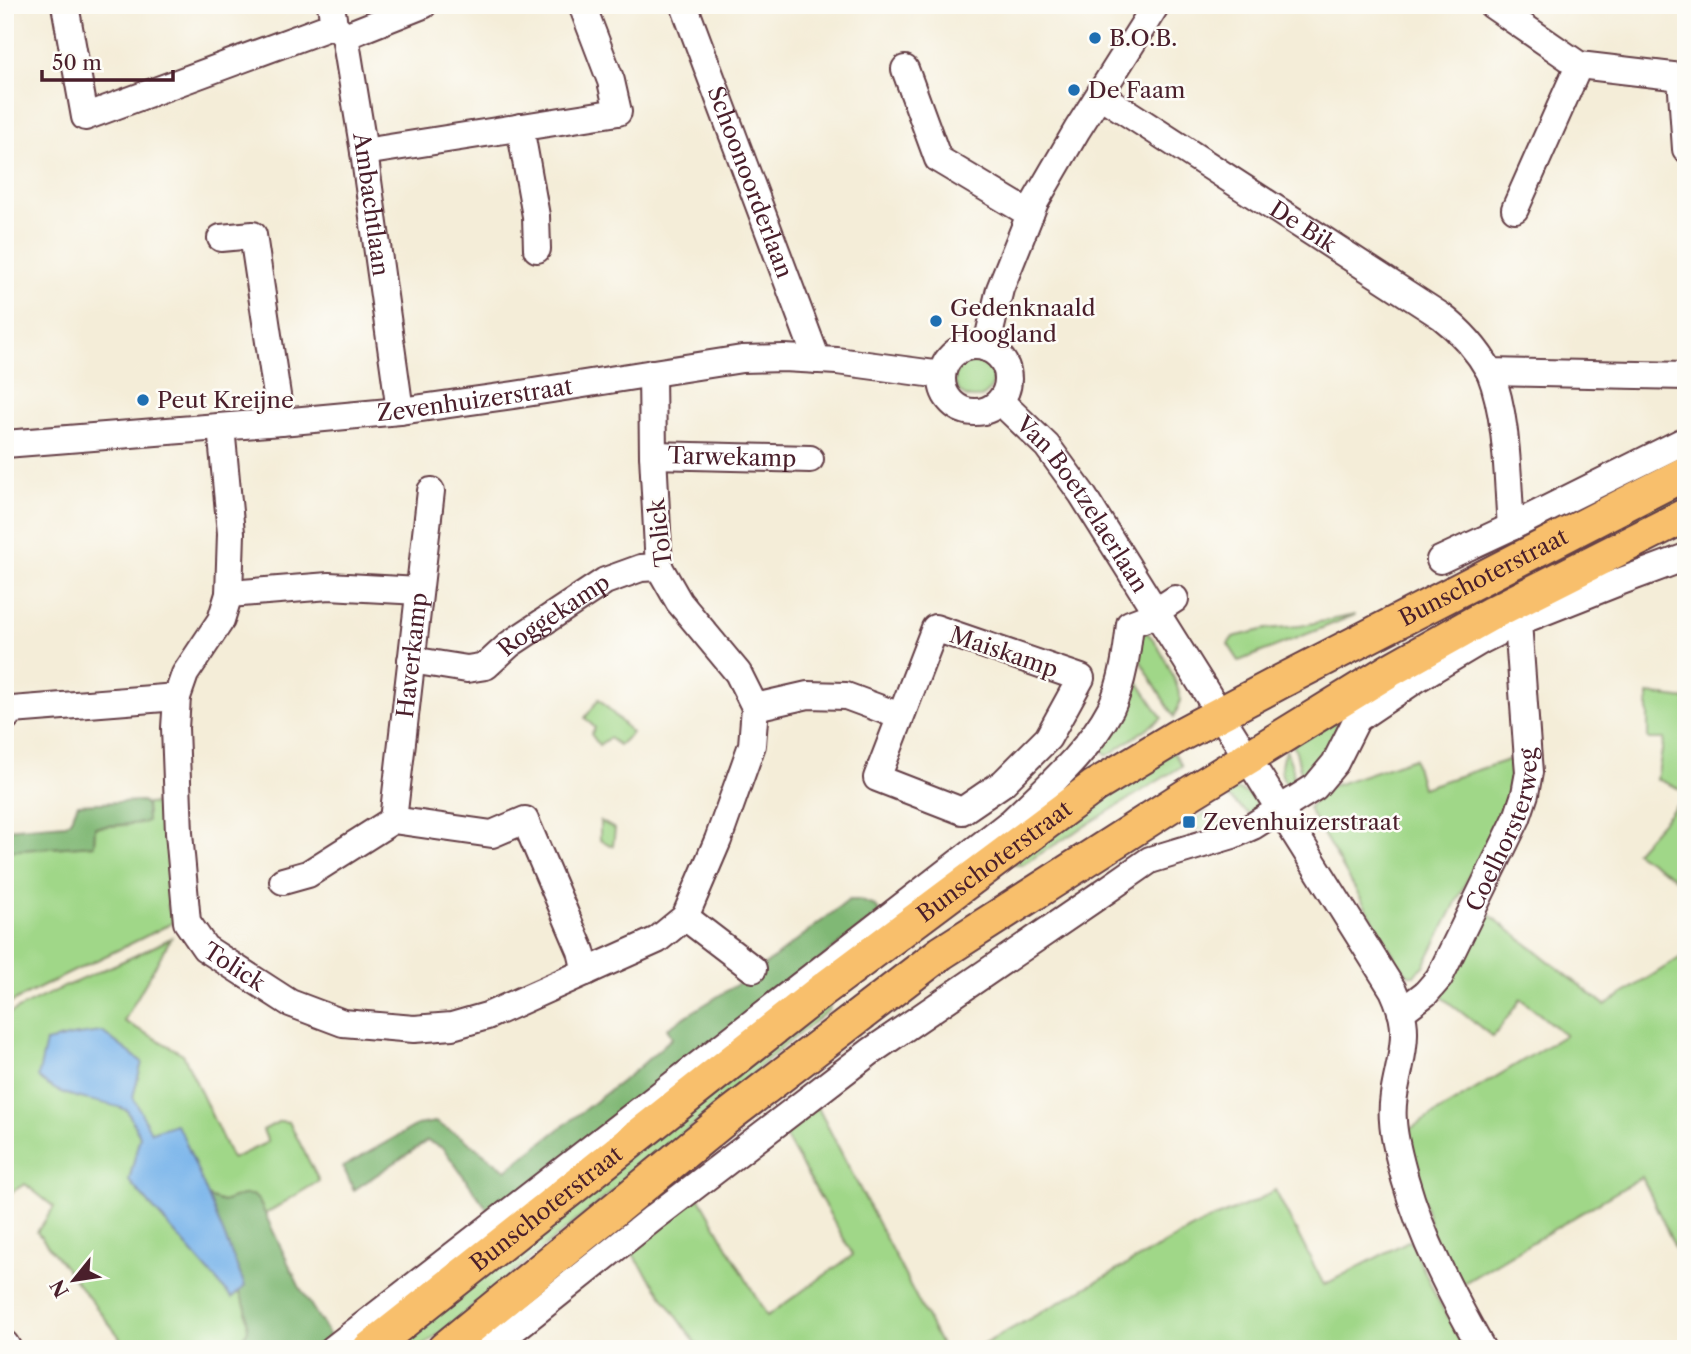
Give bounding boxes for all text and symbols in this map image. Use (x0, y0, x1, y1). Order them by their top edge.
place label: B.O.B. (1109, 24, 1177, 52)
marker: B.O.B. (1087, 30, 1103, 46)
scale bar (42, 38, 173, 82)
text: 50 m (52, 50, 102, 75)
place label: De Faam (1088, 76, 1185, 104)
street label: Schoonoorderlaan (702, 82, 799, 282)
marker: De Faam (1066, 82, 1082, 98)
street label: Ambachtlaan (347, 129, 395, 278)
street label: De Bik (1264, 195, 1343, 259)
place label: Gedenknaald Hoogland (950, 294, 1096, 348)
marker: Gedenknaald Hoogland (928, 313, 944, 329)
street label: Zevenhuizerstraat (376, 372, 575, 427)
place label: Peut Kreijne (157, 386, 294, 414)
marker: Peut Kreijne (135, 392, 151, 408)
street label: Van Boetzelaerlaan (1010, 409, 1154, 598)
street label: Tarwekamp (667, 441, 797, 473)
street label: Tolick (642, 496, 678, 569)
street label: Bunschoterstraat (1394, 522, 1573, 632)
street label: Roggekamp (492, 568, 615, 662)
street label: Haverkamp (391, 591, 433, 719)
street label: Maiskamp (946, 620, 1062, 684)
street label: Coelhorsterweg (1460, 746, 1543, 916)
street label: Bunschoterstraat (911, 794, 1077, 928)
place label: Zevenhuizerstraat (1203, 808, 1400, 836)
marker: Zevenhuizerstraat (1181, 814, 1197, 830)
street label: Tolick (198, 937, 272, 998)
street label: Bunschoterstraat (465, 1140, 628, 1277)
north arrow (38, 1246, 108, 1316)
text: N (46, 1275, 74, 1301)

